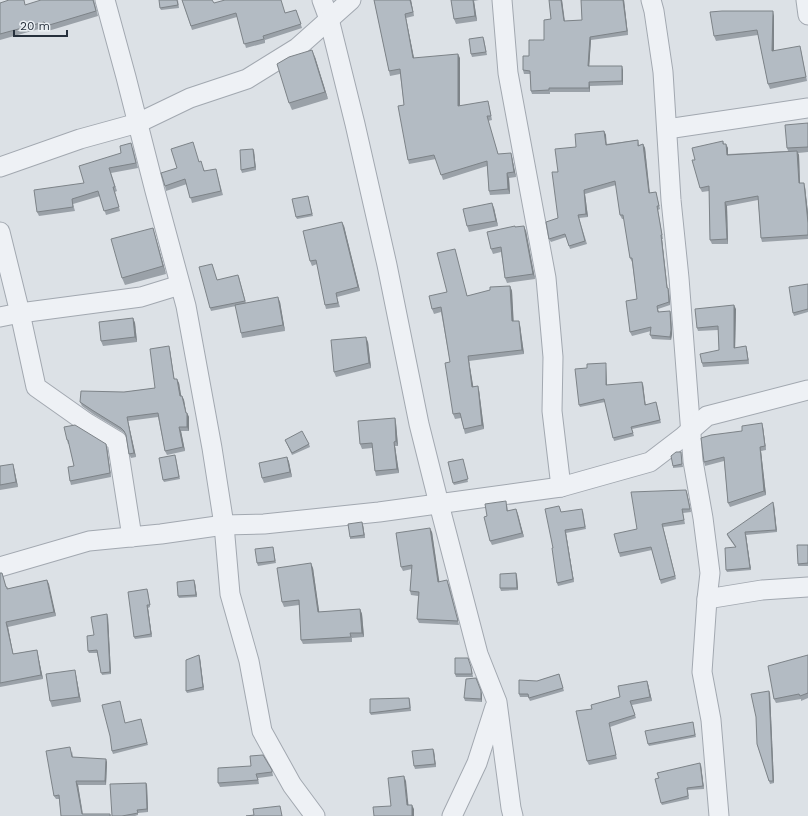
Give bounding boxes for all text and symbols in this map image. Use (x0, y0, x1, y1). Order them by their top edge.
scale bar (14, 12, 67, 38)
text: 20 m (20, 19, 50, 33)

